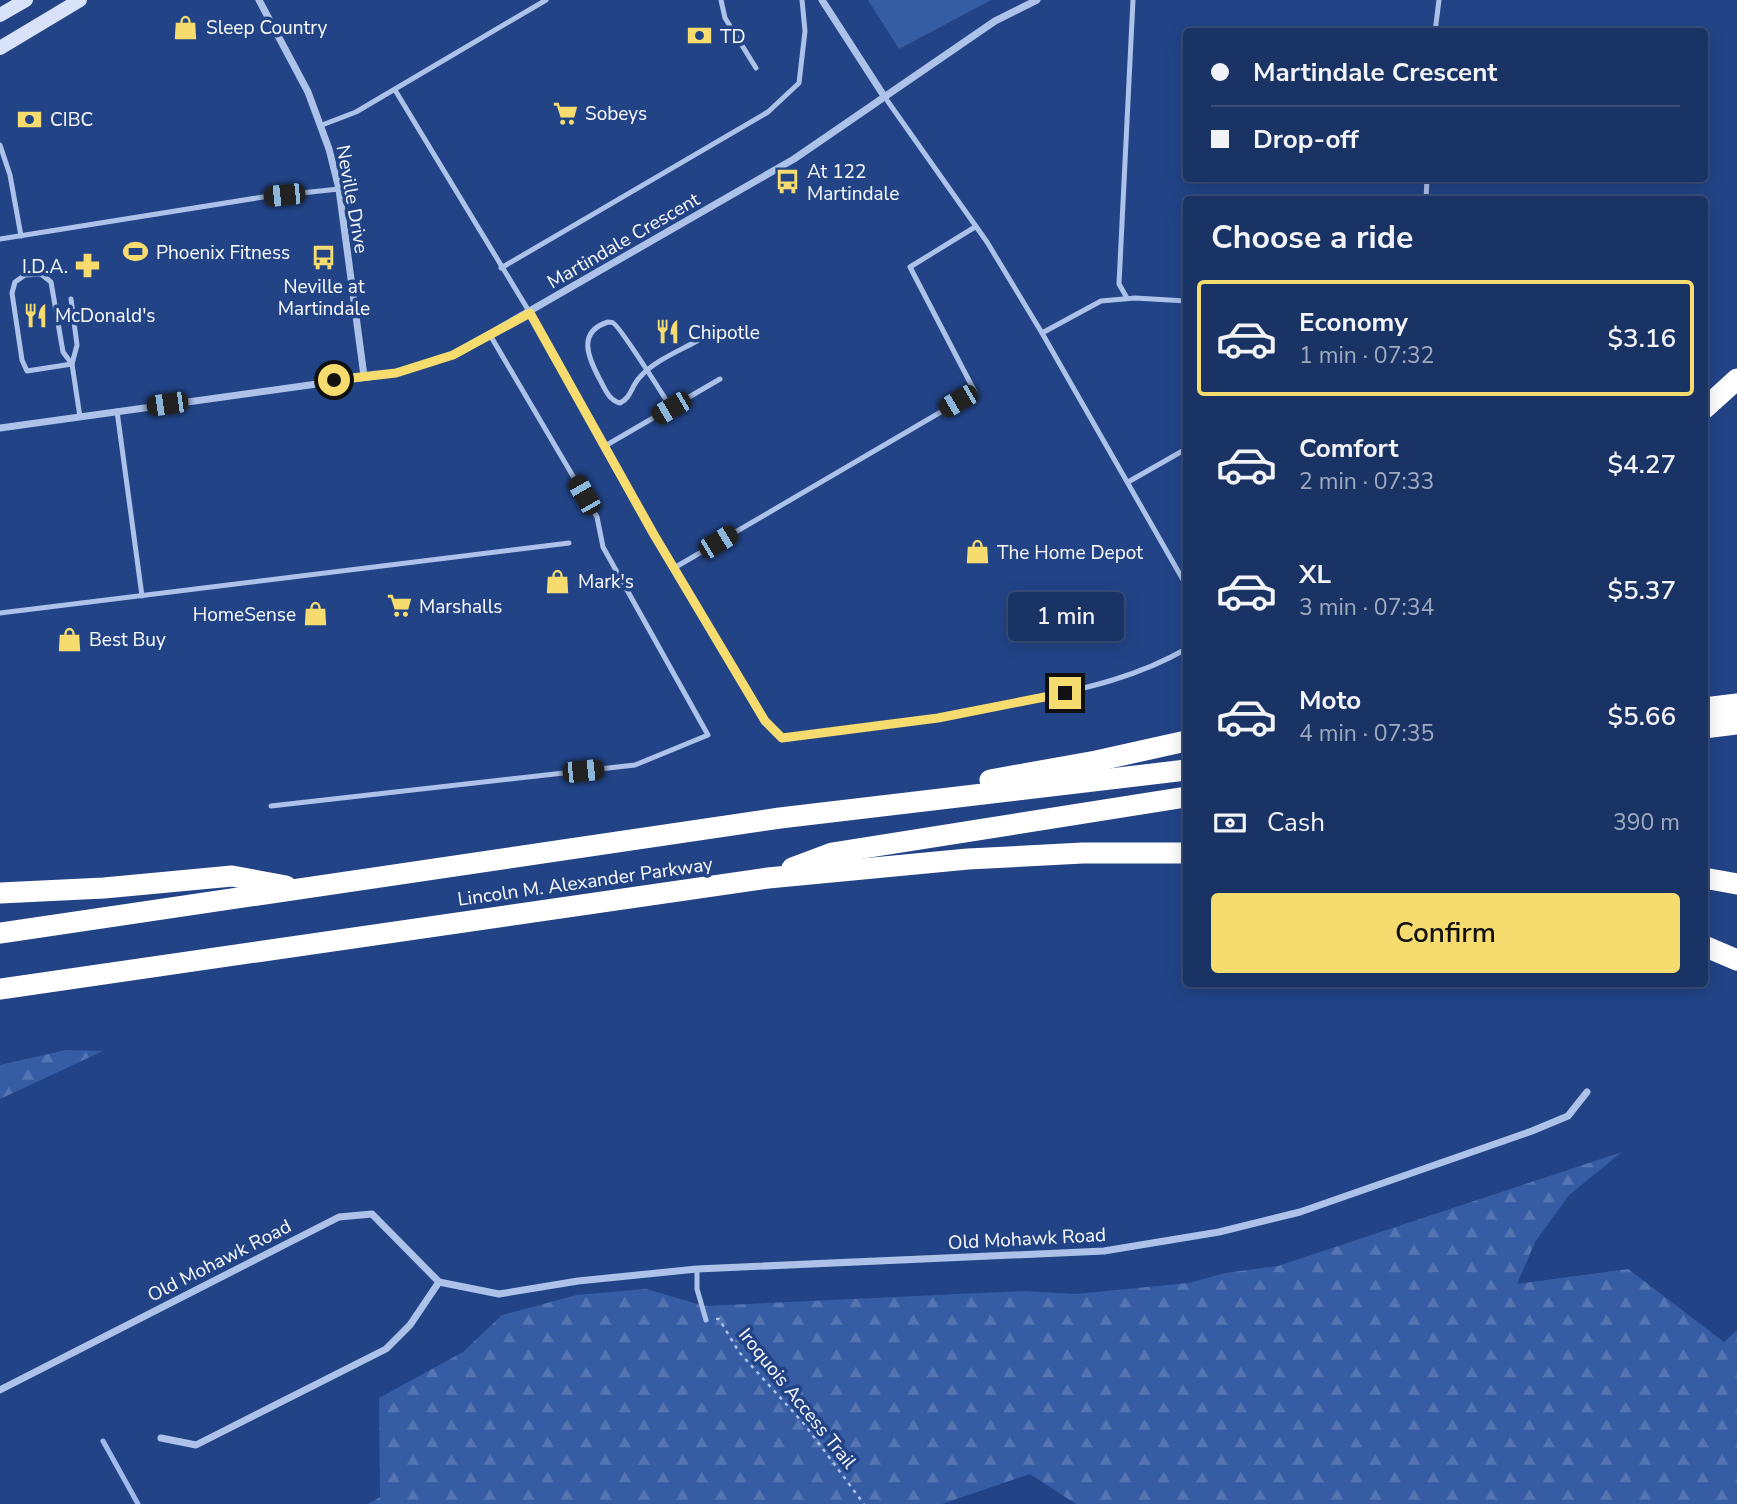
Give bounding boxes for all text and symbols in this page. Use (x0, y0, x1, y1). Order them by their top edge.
shop icon: Sleep Country (172, 13, 200, 41)
place label: Sleep Country (206, 15, 328, 41)
bank icon: TD (686, 22, 714, 50)
place label: TD (720, 24, 746, 50)
text: Martindale Crescent (1253, 55, 1497, 90)
supermarket icon: Sobeys (551, 99, 579, 127)
place label: Sobeys (585, 101, 647, 127)
bank icon: CIBC (16, 105, 44, 133)
place label: CIBC (50, 107, 93, 133)
text: Drop-off (1253, 122, 1359, 157)
street label: Neville Drive (330, 143, 374, 255)
place label: At 122 Martindale (807, 159, 899, 207)
bus stop icon: At 122 Martindale (773, 168, 801, 196)
car (263, 182, 306, 208)
street label: Martindale Crescent (543, 186, 705, 295)
text: Choose a ride (1211, 216, 1413, 259)
sports icon: Phoenix Fitness (122, 238, 150, 266)
place label: Phoenix Fitness (156, 240, 290, 266)
bus stop icon: Neville at Martindale (310, 244, 338, 272)
pharmacy icon: I.D.A. (74, 252, 102, 280)
place label: I.D.A. (22, 254, 68, 280)
place label: Neville at Martindale (278, 274, 370, 322)
restaurant icon: McDonald's (21, 301, 49, 329)
place label: McDonald's (55, 303, 156, 329)
text: Economy (1299, 305, 1408, 340)
icon: car (1215, 307, 1278, 370)
restaurant icon: Chipotle (654, 318, 682, 346)
place label: Chipotle (688, 320, 760, 346)
text: $3.16 (1607, 321, 1676, 356)
text: 1 min · 07:32 (1299, 340, 1434, 371)
route start (318, 364, 350, 396)
car (935, 381, 982, 421)
car (648, 388, 695, 428)
car (145, 391, 190, 417)
text: Comfort (1299, 431, 1399, 466)
icon: car (1215, 433, 1278, 496)
text: $4.27 (1607, 447, 1676, 482)
text: 2 min · 07:33 (1299, 466, 1434, 497)
car (565, 472, 604, 518)
car (695, 522, 742, 562)
shop icon: The Home Depot (963, 538, 991, 566)
place label: The Home Depot (997, 540, 1143, 566)
text: XL (1299, 557, 1331, 592)
icon: car (1215, 559, 1278, 622)
shop icon: Mark's (544, 567, 572, 595)
place label: Mark's (578, 569, 634, 595)
text: $5.37 (1607, 573, 1676, 608)
supermarket icon: Marshalls (385, 592, 413, 620)
callout: 1 min (1007, 592, 1123, 640)
text: 3 min · 07:34 (1299, 592, 1434, 623)
place label: Marshalls (419, 594, 502, 620)
shop icon: HomeSense (302, 600, 330, 628)
text: 1 min (1037, 601, 1095, 632)
place label: HomeSense (193, 602, 296, 628)
shop icon: Best Buy (55, 625, 83, 653)
place label: Best Buy (89, 627, 166, 653)
route end (1049, 677, 1081, 709)
text: Moto (1299, 683, 1361, 718)
icon: car (1215, 685, 1278, 748)
text: $5.66 (1607, 699, 1676, 734)
text: 4 min · 07:35 (1299, 718, 1434, 749)
car (562, 758, 605, 784)
icon: cash (1211, 804, 1249, 842)
text: Cash (1267, 805, 1325, 840)
text: 390 m (1613, 807, 1680, 838)
street label: Lincoln M. Alexander Parkway (456, 851, 715, 913)
button: Confirm (1211, 893, 1680, 973)
street label: Old Mohawk Road (143, 1213, 296, 1308)
street label: Old Mohawk Road (947, 1222, 1107, 1256)
street label: Iroquois Access Trail (732, 1323, 862, 1475)

